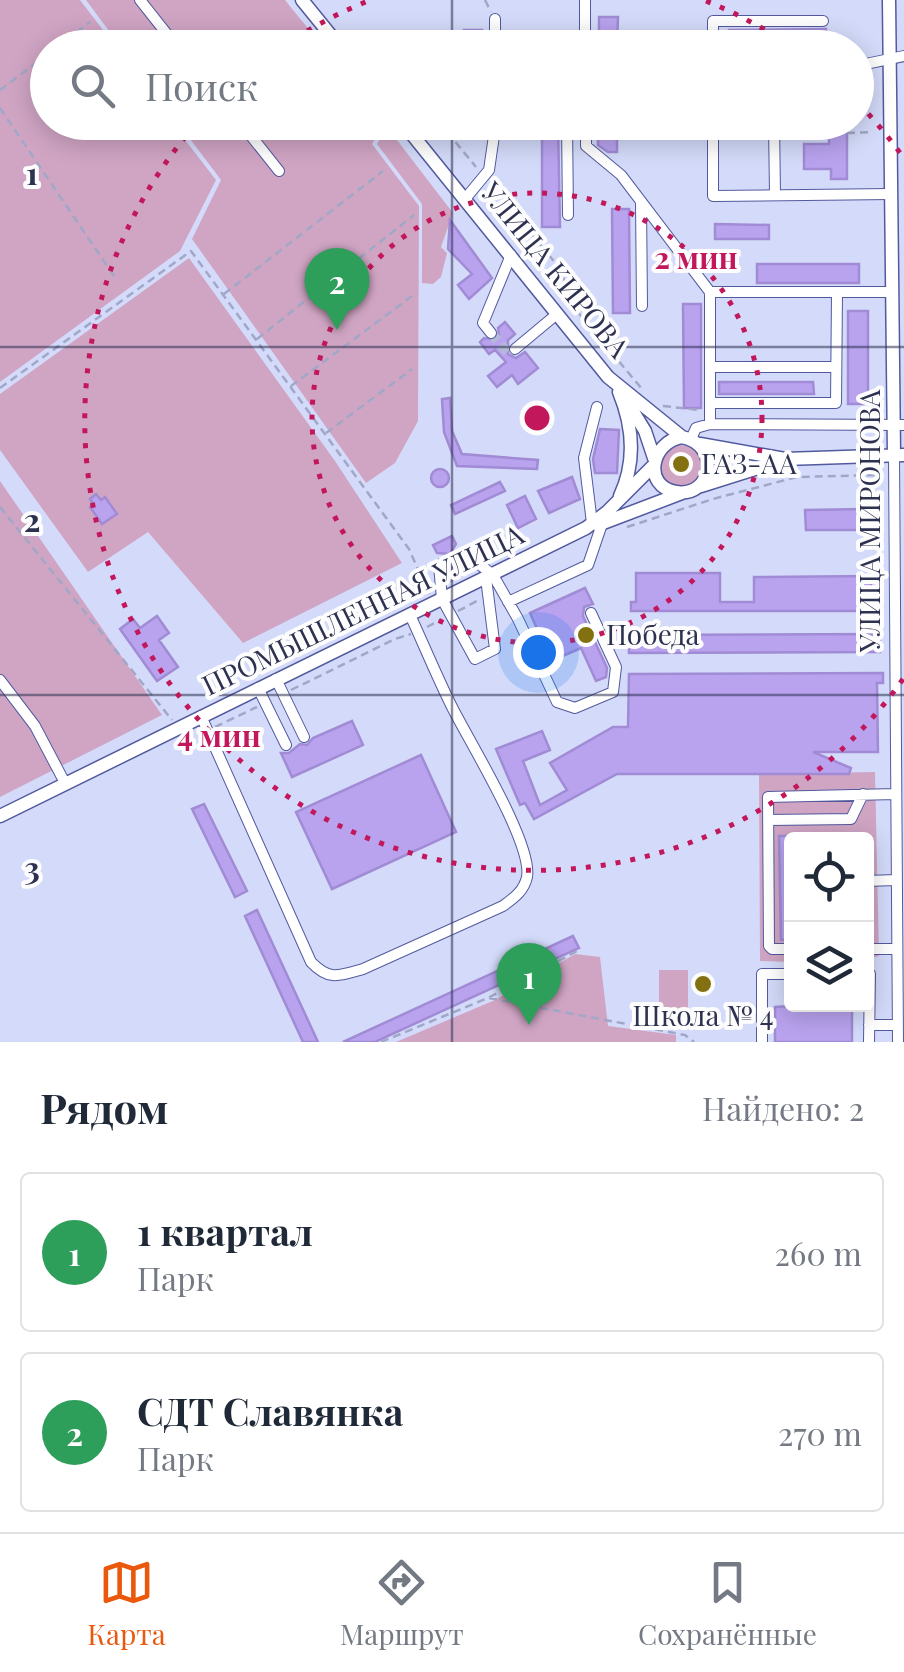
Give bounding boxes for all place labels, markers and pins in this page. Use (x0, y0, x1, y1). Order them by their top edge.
pin: 2 (304, 248, 370, 330)
centre of rings (519, 400, 555, 436)
place label: ГАЗ-АА (701, 444, 797, 481)
marker: ГАЗ-АА (670, 453, 692, 475)
place label: Победа (606, 615, 700, 652)
marker: Победа (575, 624, 597, 646)
pin: 1 (496, 942, 562, 1025)
marker: Школа № 4 (692, 973, 714, 995)
place label: Школа № 4 (632, 996, 774, 1033)

